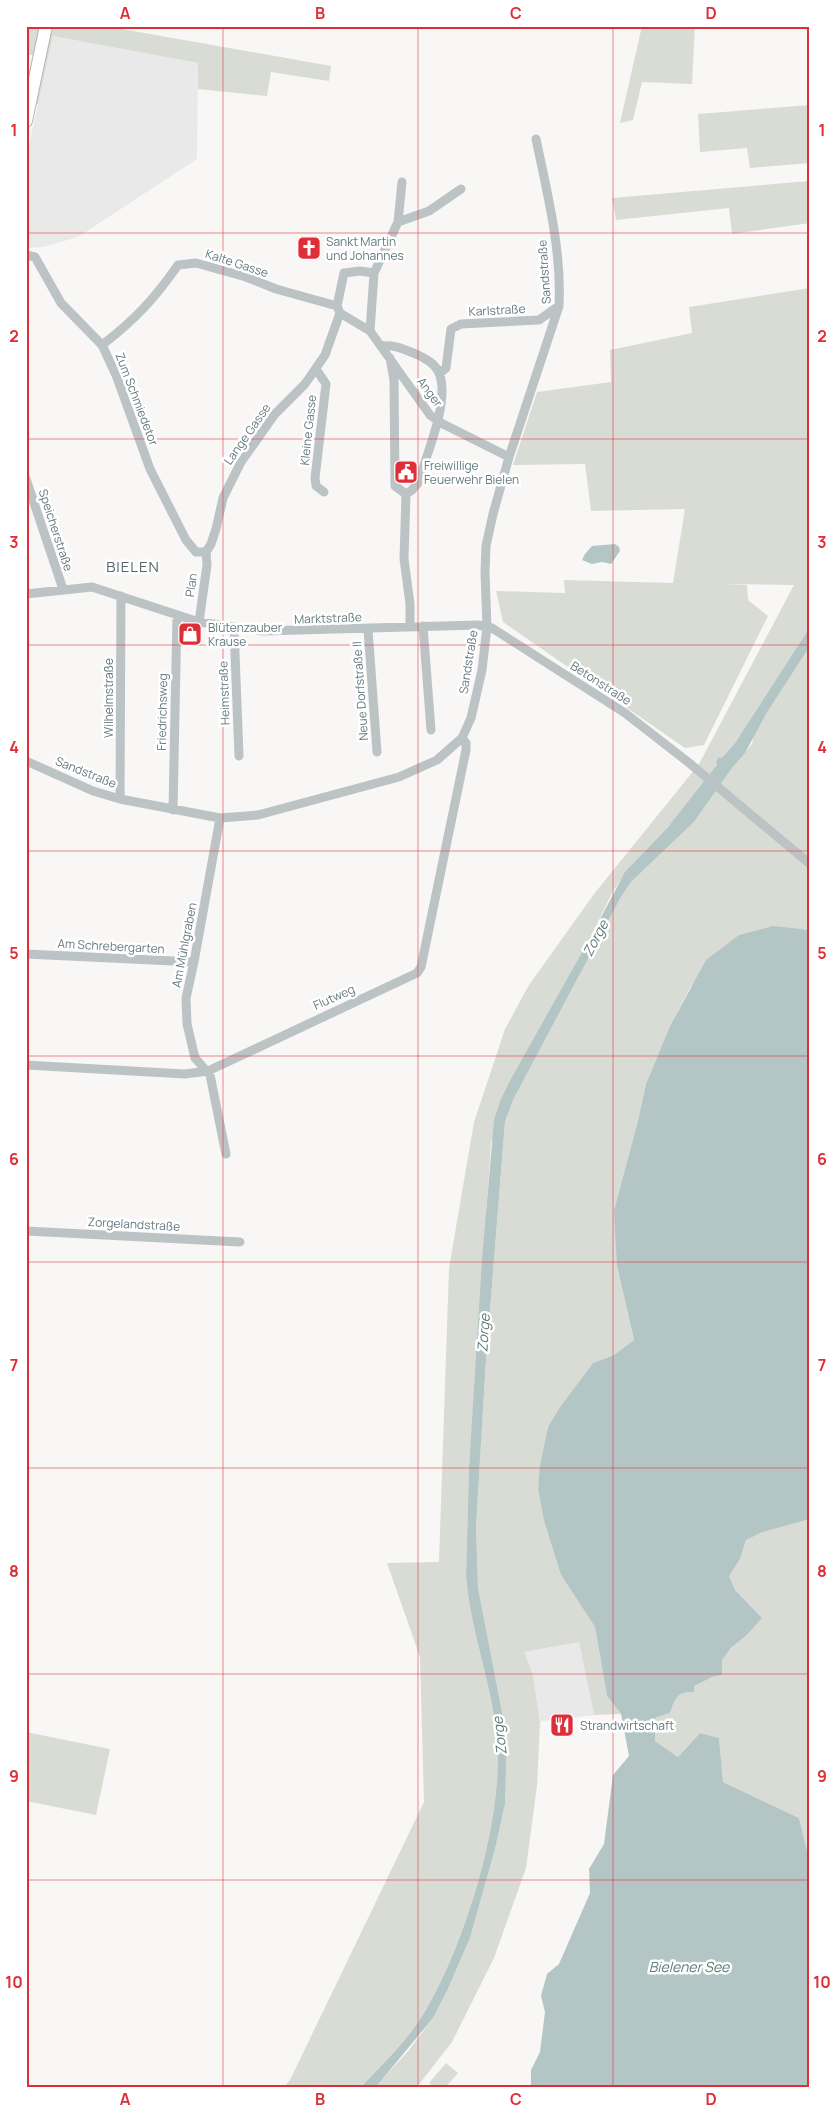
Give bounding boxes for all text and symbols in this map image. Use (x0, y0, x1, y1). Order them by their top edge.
text: A (120, 2, 131, 24)
text: B (315, 2, 325, 24)
text: C (510, 2, 522, 24)
text: D (705, 2, 717, 24)
text: 1 (10, 119, 18, 141)
text: 1 (818, 119, 826, 141)
place label: Sankt Martin und Johannes (326, 233, 404, 264)
church icon: Sankt Martin und Johannes (296, 235, 322, 261)
street label: Sandstraße (533, 239, 555, 305)
street label: Kalte Gasse (203, 245, 271, 281)
street label: Karlstraße (468, 300, 526, 320)
text: 2 (9, 325, 19, 347)
text: 2 (817, 325, 827, 347)
street label: Zum Schmiedetor (111, 350, 163, 449)
street label: Anger (413, 374, 447, 411)
street label: Kleine Gasse (296, 394, 320, 466)
street label: Lange Gasse (220, 400, 274, 468)
place label: Freiwillige Feuerwehr Bielen (424, 457, 519, 488)
public building icon: Freiwillige Feuerwehr Bielen (393, 459, 419, 485)
street label: Speicherstraße (35, 487, 77, 573)
text: 3 (9, 531, 19, 553)
text: 3 (817, 531, 827, 553)
district label: BIELEN (106, 556, 160, 577)
street label: Plan (181, 572, 201, 598)
street label: Marktstraße (294, 608, 362, 628)
place label: Blütenzauber Krause (208, 619, 283, 650)
shop icon: Blütenzauber Krause (177, 621, 203, 647)
street label: Sandstraße (455, 629, 481, 695)
street label: Neue Dorfstraße II (348, 641, 372, 741)
street label: Betonstraße (567, 657, 635, 709)
street label: Wilhelmstraße (100, 658, 117, 738)
street label: Heimstraße (214, 661, 234, 725)
street label: Friedrichsweg (153, 673, 171, 751)
text: 4 (9, 736, 19, 758)
text: 4 (817, 736, 827, 758)
street label: Sandstraße (53, 752, 119, 792)
street label: Am Mühlgraben (167, 901, 201, 989)
water label: Zorge (578, 916, 613, 959)
street label: Am Schrebergarten (57, 935, 165, 957)
text: 5 (9, 942, 19, 964)
text: 5 (817, 942, 827, 964)
street label: Flutweg (311, 980, 357, 1014)
text: 6 (9, 1148, 19, 1170)
text: 6 (817, 1148, 827, 1170)
street label: Zorgelandstraße (87, 1213, 181, 1235)
water label: Zorge (472, 1313, 494, 1353)
text: 7 (10, 1354, 18, 1376)
text: 7 (818, 1354, 826, 1376)
text: 8 (9, 1560, 19, 1582)
text: 8 (817, 1560, 827, 1582)
restaurant icon: Strandwirtschaft (549, 1712, 575, 1738)
water label: Zorge (487, 1715, 511, 1756)
place label: Strandwirtschaft (580, 1717, 674, 1734)
text: 9 (9, 1765, 19, 1787)
text: 9 (817, 1765, 827, 1787)
water label: Bielener See (649, 1957, 730, 1976)
text: 10 (5, 1971, 23, 1993)
text: 10 (813, 1971, 831, 1993)
text: A (120, 2088, 131, 2110)
text: B (315, 2088, 325, 2110)
text: C (510, 2088, 522, 2110)
text: D (705, 2088, 717, 2110)

